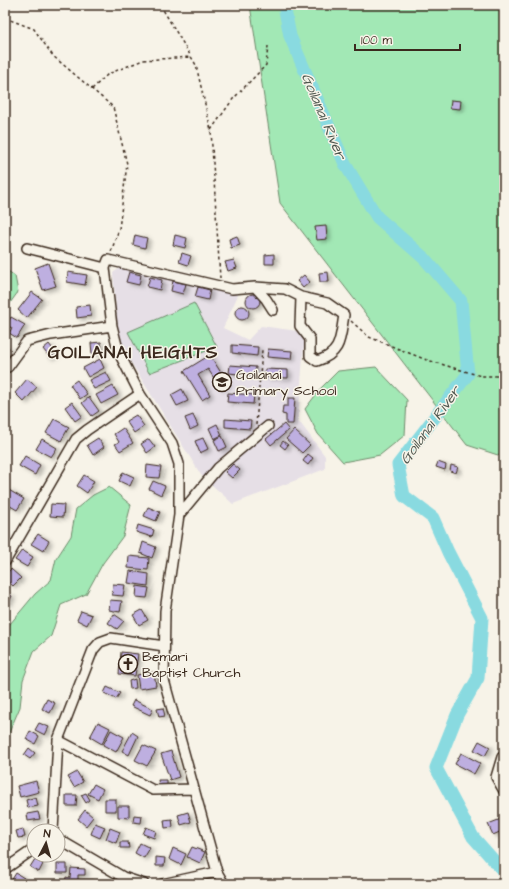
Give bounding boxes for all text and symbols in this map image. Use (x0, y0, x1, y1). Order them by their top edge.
scale bar (355, 26, 460, 52)
text: 100 m (361, 32, 392, 49)
water label: Goilanai River (296, 70, 352, 164)
district label: GOILANAI HEIGHTS (48, 340, 218, 365)
place label: Goilanai Primary School (236, 365, 337, 401)
school or university icon: Goilanai Primary School (211, 371, 233, 393)
water label: Goilanai River (395, 381, 467, 469)
place label: Bemari Baptist Church (142, 647, 240, 683)
church icon: Bemari Baptist Church (117, 653, 139, 675)
north arrow (26, 823, 66, 863)
text: N (43, 826, 51, 841)

